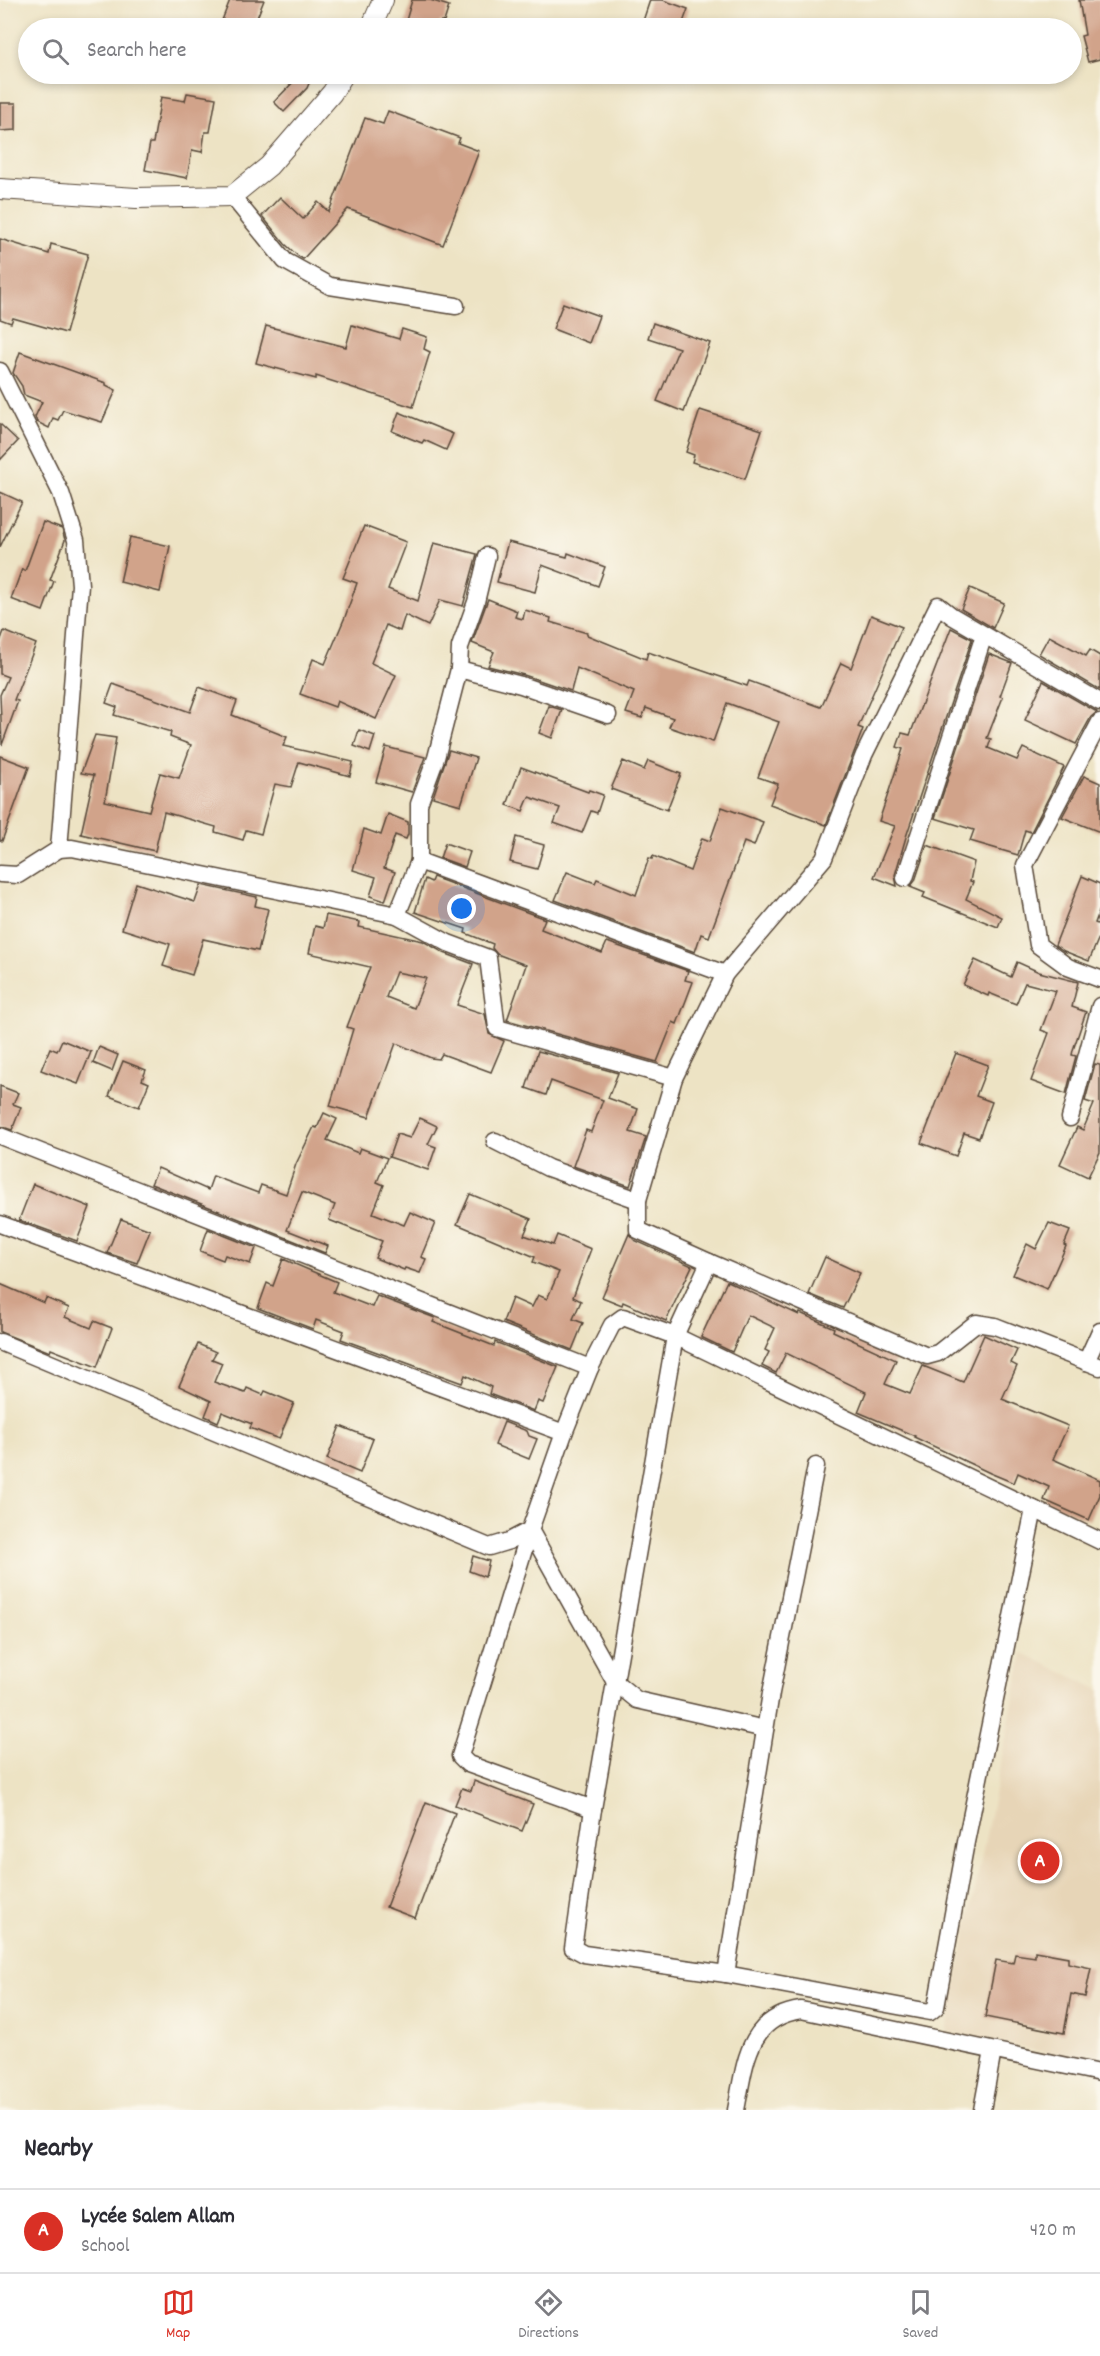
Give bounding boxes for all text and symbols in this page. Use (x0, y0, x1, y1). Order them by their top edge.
search box (18, 18, 1082, 84)
icon: search (39, 35, 72, 68)
text: Search here (87, 36, 186, 67)
your location (447, 894, 476, 923)
pin: A (1020, 1838, 1060, 1884)
text: Nearby (24, 2131, 92, 2168)
text: Lycée Salem Allam (81, 2202, 235, 2233)
text: A (38, 2217, 49, 2245)
text: 420 m (1030, 2217, 1076, 2245)
text: School (81, 2233, 130, 2261)
tab: Map (162, 2286, 195, 2345)
tab: Directions (518, 2286, 579, 2345)
tab: Saved (902, 2286, 938, 2345)

